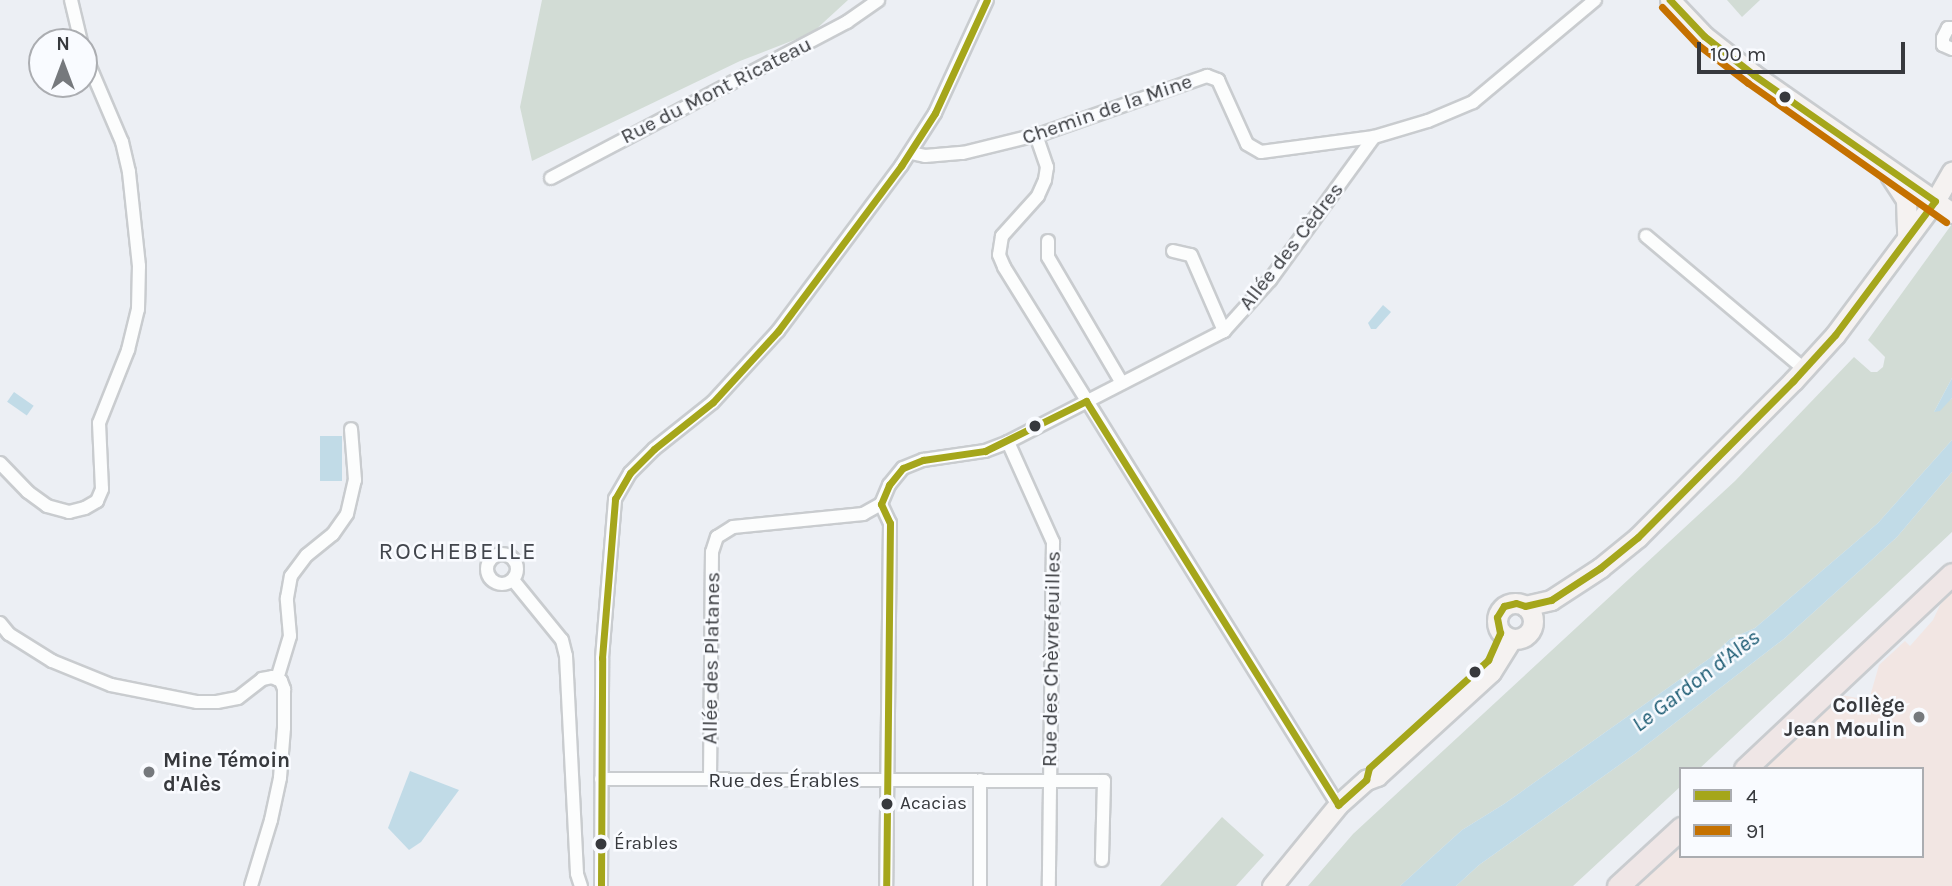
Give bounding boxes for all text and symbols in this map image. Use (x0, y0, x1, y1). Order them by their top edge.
north arrow (28, 28, 98, 98)
scale bar (1700, 28, 1908, 72)
street label: Rue du Mont Ricateau (616, 31, 816, 149)
text: N (56, 33, 70, 55)
text: 100 m (1710, 42, 1767, 66)
street label: Chemin de la Mine (1019, 68, 1195, 150)
unlabelled marker (1778, 90, 1792, 104)
street label: Allée des Cèdres (1233, 177, 1349, 315)
unlabelled marker (1028, 419, 1042, 433)
district label: ROCHEBELLE (380, 538, 536, 566)
street label: Rue des Chèvrefeuilles (1037, 551, 1065, 767)
street label: Allée des Platanes (697, 571, 725, 745)
water label: Le Gardon d'Alès (1626, 624, 1766, 738)
unlabelled marker (1468, 665, 1482, 679)
place label: Collège Jean Moulin (1784, 692, 1905, 742)
marker: Collège Jean Moulin (1911, 709, 1927, 725)
place label: Mine Témoin d'Alès (163, 747, 290, 797)
marker: Mine Témoin d'Alès (141, 764, 157, 780)
street label: Rue des Érables (708, 767, 860, 793)
legend (1679, 767, 1924, 858)
text: 4 (1746, 784, 1758, 808)
place label: Acacias (900, 793, 967, 815)
marker: Acacias (880, 797, 894, 811)
text: 91 (1746, 819, 1765, 843)
place label: Érables (614, 833, 678, 855)
marker: Érables (594, 837, 608, 851)

